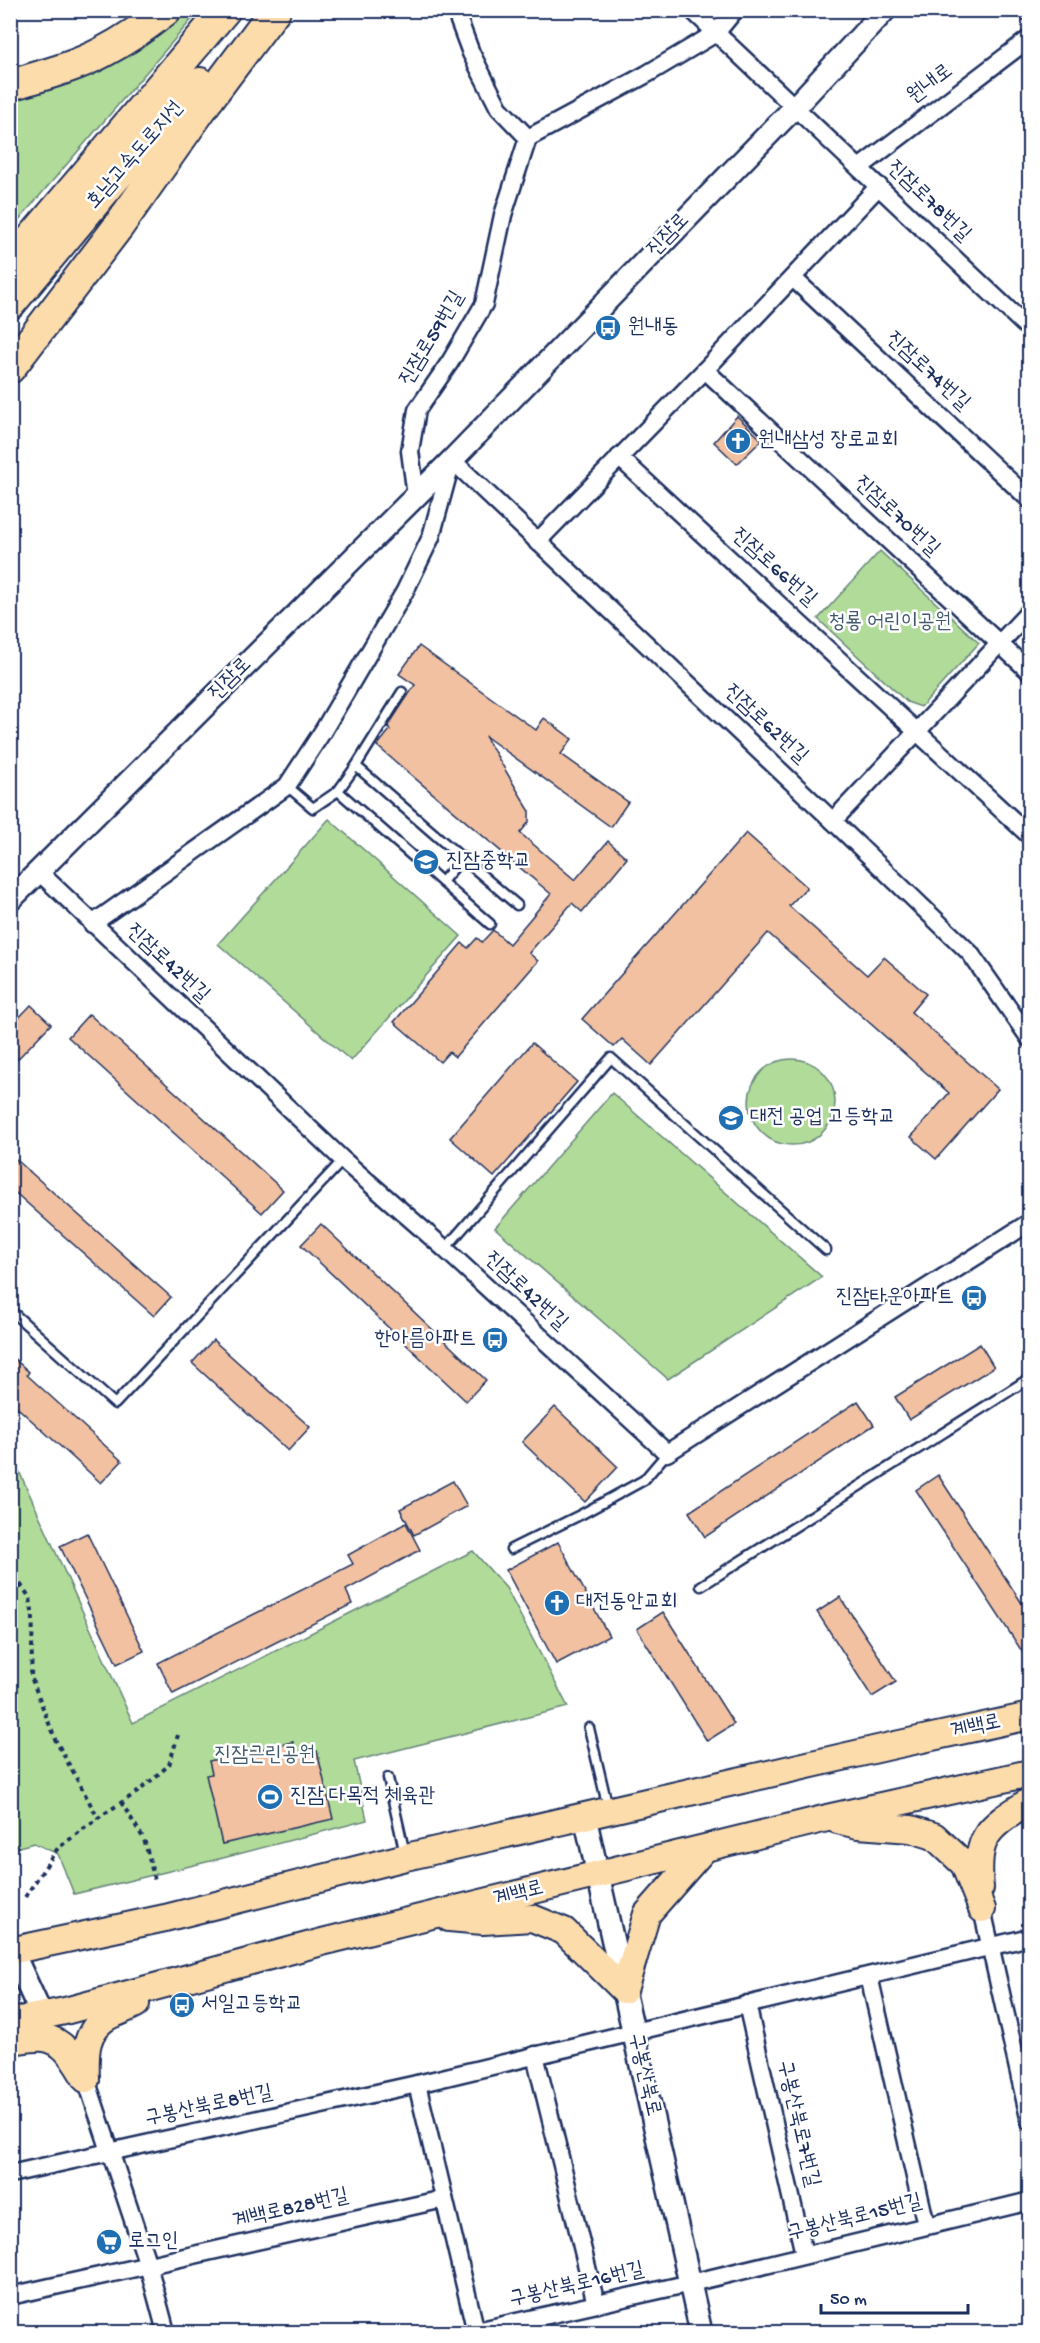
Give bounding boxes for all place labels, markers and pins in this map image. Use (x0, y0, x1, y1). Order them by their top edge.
bus stop icon: 원내동 (593, 313, 623, 343)
place label: 원내동 (628, 316, 679, 341)
church icon: 원내삼성 장로교회 (723, 426, 753, 456)
place label: 원내삼성 장로교회 (758, 429, 898, 454)
school or university icon: 진잠중학교 (411, 847, 441, 877)
place label: 진잠중학교 (446, 850, 531, 875)
school or university icon: 대전 공업 고등학교 (716, 1103, 746, 1133)
place label: 대전 공업 고등학교 (750, 1106, 895, 1131)
bus stop icon: 진잠타운아파트 (959, 1283, 989, 1313)
place label: 진잠타운아파트 (836, 1286, 954, 1311)
bus stop icon: 한아름아파트 (480, 1325, 510, 1355)
place label: 한아름아파트 (375, 1328, 476, 1353)
church icon: 대전동안교회 (542, 1588, 572, 1618)
place label: 대전동안교회 (576, 1591, 677, 1616)
sports icon: 진잠 다목적 체육관 (255, 1782, 285, 1812)
place label: 진잠 다목적 체육관 (290, 1785, 435, 1810)
bus stop icon: 서일고등학교 (167, 1990, 197, 2020)
place label: 서일고등학교 (201, 1993, 302, 2018)
supermarket icon: 로그인 (94, 2227, 124, 2257)
place label: 로그인 (128, 2230, 179, 2255)

